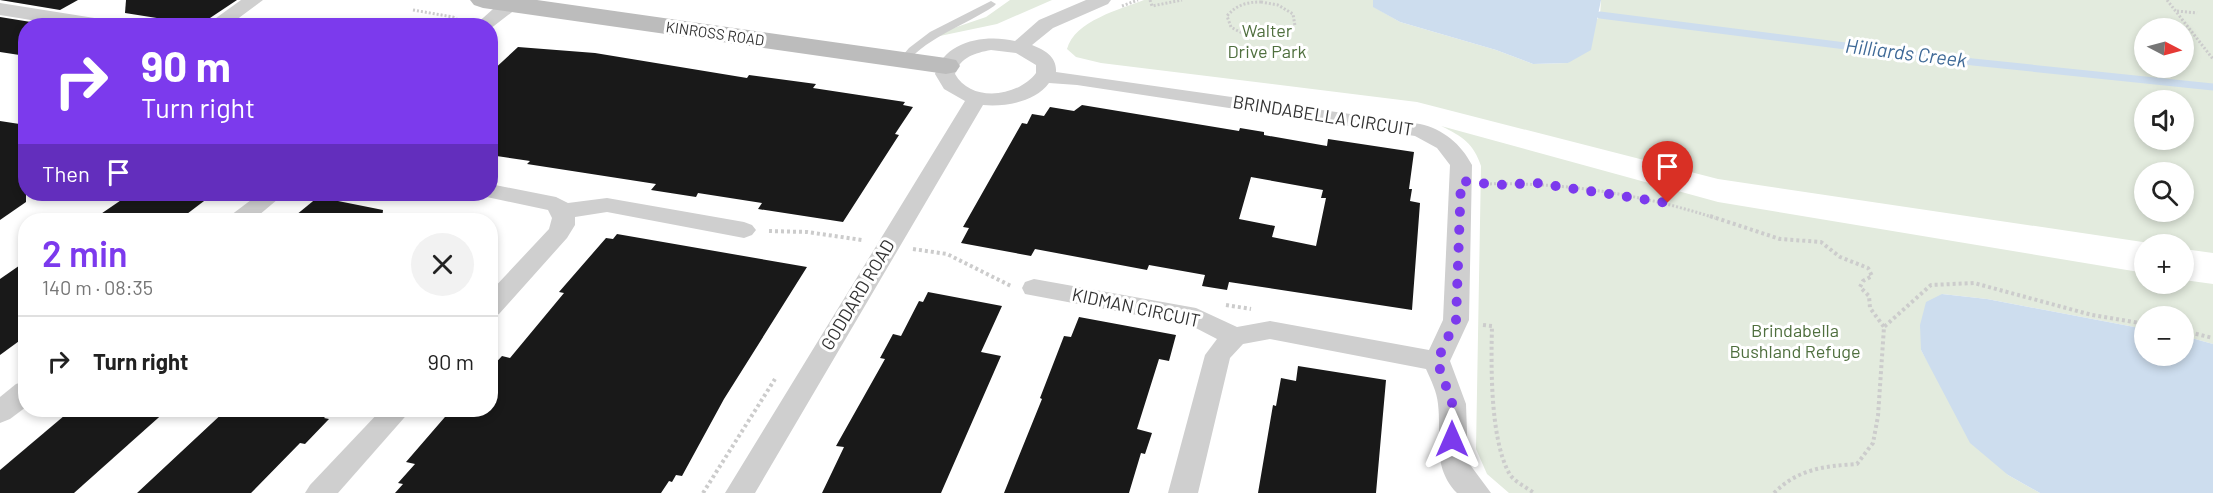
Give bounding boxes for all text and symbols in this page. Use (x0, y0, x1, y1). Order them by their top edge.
street label: KINROSS ROAD (665, 17, 765, 49)
north arrow (2134, 18, 2194, 78)
map controls (2134, 18, 2194, 366)
park label: Walter Drive Park (1227, 19, 1307, 62)
water label: Hilliards Creek (1844, 33, 1968, 71)
text: 90 m (141, 40, 231, 90)
icon: right (42, 42, 120, 120)
street label: BRINDABELLA CIRCUIT (1231, 90, 1415, 140)
button: sound (2134, 90, 2194, 150)
text: Turn right (141, 91, 255, 123)
pin (1642, 141, 1693, 203)
icon: arrive (1651, 150, 1684, 183)
icon: arrive (102, 156, 135, 189)
text: Then (42, 160, 90, 186)
button: search (2134, 162, 2194, 222)
text: 2 min (42, 231, 128, 274)
button: close (411, 233, 474, 296)
button: + (2134, 234, 2194, 294)
street label: GODDARD ROAD (816, 235, 899, 354)
text: 140 m · 08:35 (42, 275, 153, 299)
street label: KIDMAN CIRCUIT (1070, 283, 1202, 331)
button: − (2134, 306, 2194, 366)
park label: Brindabella Bushland Refuge (1729, 319, 1861, 362)
icon: right (42, 345, 75, 378)
text: Turn right (93, 348, 188, 374)
text: 90 m (428, 348, 474, 374)
position arrow (1420, 407, 1484, 471)

